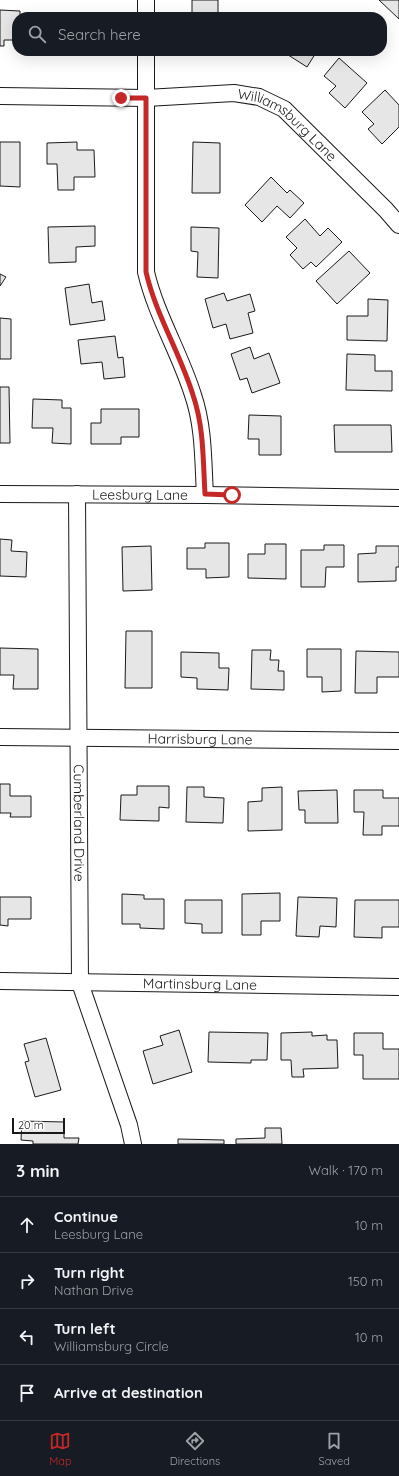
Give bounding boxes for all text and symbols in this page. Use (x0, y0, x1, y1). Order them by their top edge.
search box (12, 12, 387, 56)
icon: search (26, 23, 48, 45)
text: Search here (58, 25, 141, 44)
street label: Williamsburg Lane (236, 85, 341, 165)
route end (112, 89, 130, 107)
street label: Leesburg Lane (92, 485, 188, 504)
route start (223, 486, 241, 504)
street label: Harrisburg Lane (147, 729, 253, 749)
street label: Cumberland Drive (70, 764, 88, 882)
street label: Martinsburg Lane (143, 974, 257, 994)
scale bar (12, 1116, 65, 1135)
text: 20 m (18, 1118, 44, 1132)
text: 3 min (16, 1160, 60, 1181)
text: Walk · 170 m (308, 1162, 383, 1178)
text: Continue (54, 1207, 118, 1226)
icon: ahead (16, 1214, 38, 1236)
text: 10 m (355, 1217, 383, 1233)
text: Leesburg Lane (54, 1226, 143, 1242)
text: Turn right (54, 1263, 125, 1282)
icon: right (16, 1270, 38, 1292)
text: 150 m (348, 1273, 383, 1289)
text: Nathan Drive (54, 1282, 133, 1298)
text: Turn left (54, 1319, 116, 1338)
icon: left (16, 1326, 38, 1348)
text: 10 m (355, 1329, 383, 1345)
text: Williamsburg Circle (54, 1338, 169, 1354)
icon: arrive (16, 1382, 38, 1404)
text: Arrive at destination (54, 1383, 203, 1402)
tab: Map (49, 1430, 72, 1468)
tab: Directions (170, 1430, 220, 1468)
tab: Saved (318, 1430, 350, 1468)

